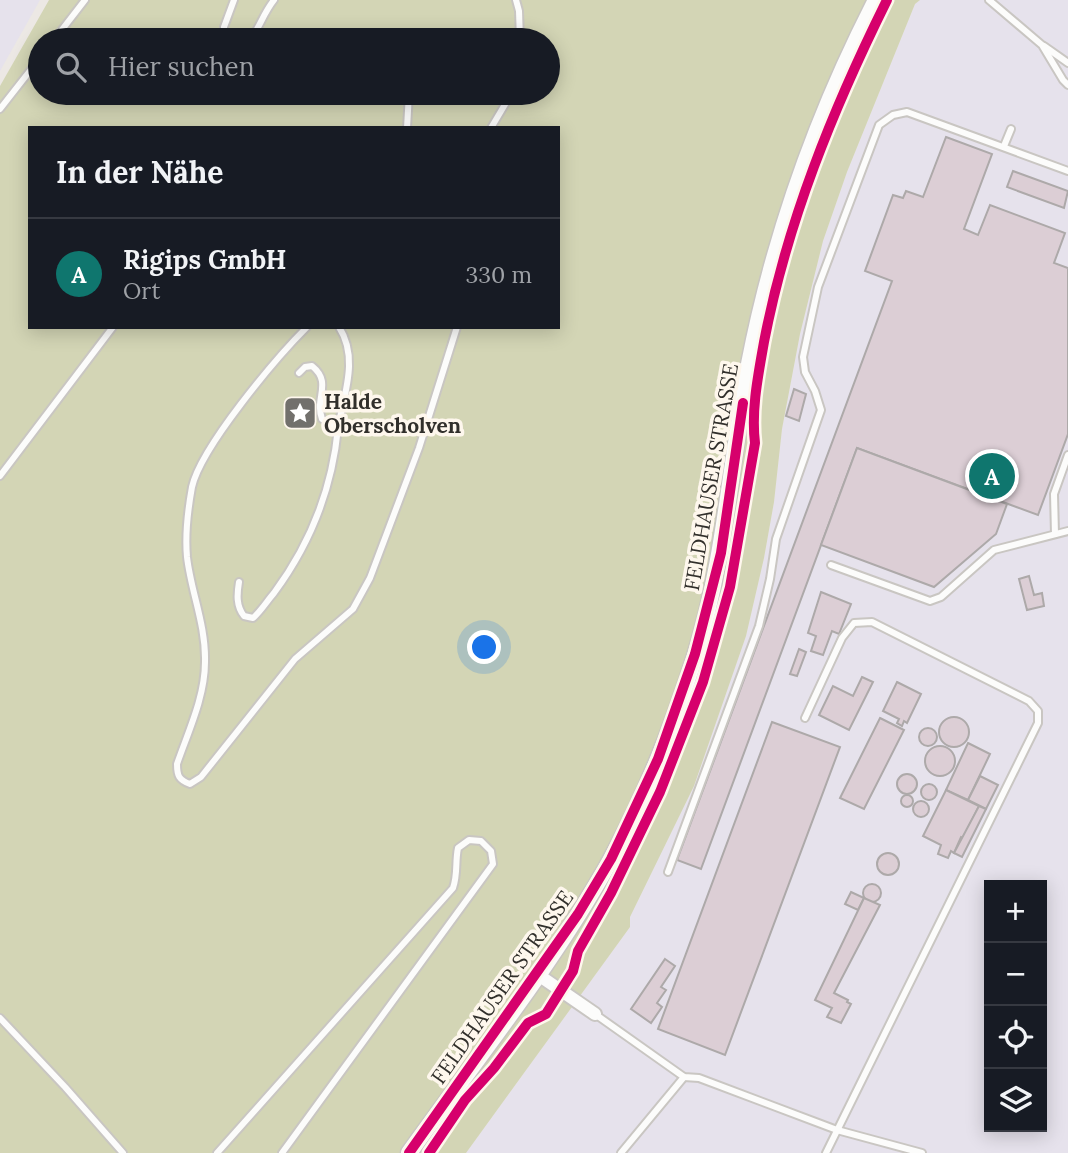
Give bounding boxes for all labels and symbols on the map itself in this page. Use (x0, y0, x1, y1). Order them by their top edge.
street label: FELDHAUSER STRASSE (678, 361, 744, 593)
place label: Halde Oberscholven (324, 388, 461, 439)
place icon: Halde Oberscholven (281, 394, 319, 432)
pin: A (969, 450, 1015, 502)
your location (467, 630, 501, 664)
street label: FELDHAUSER STRASSE (425, 885, 579, 1089)

